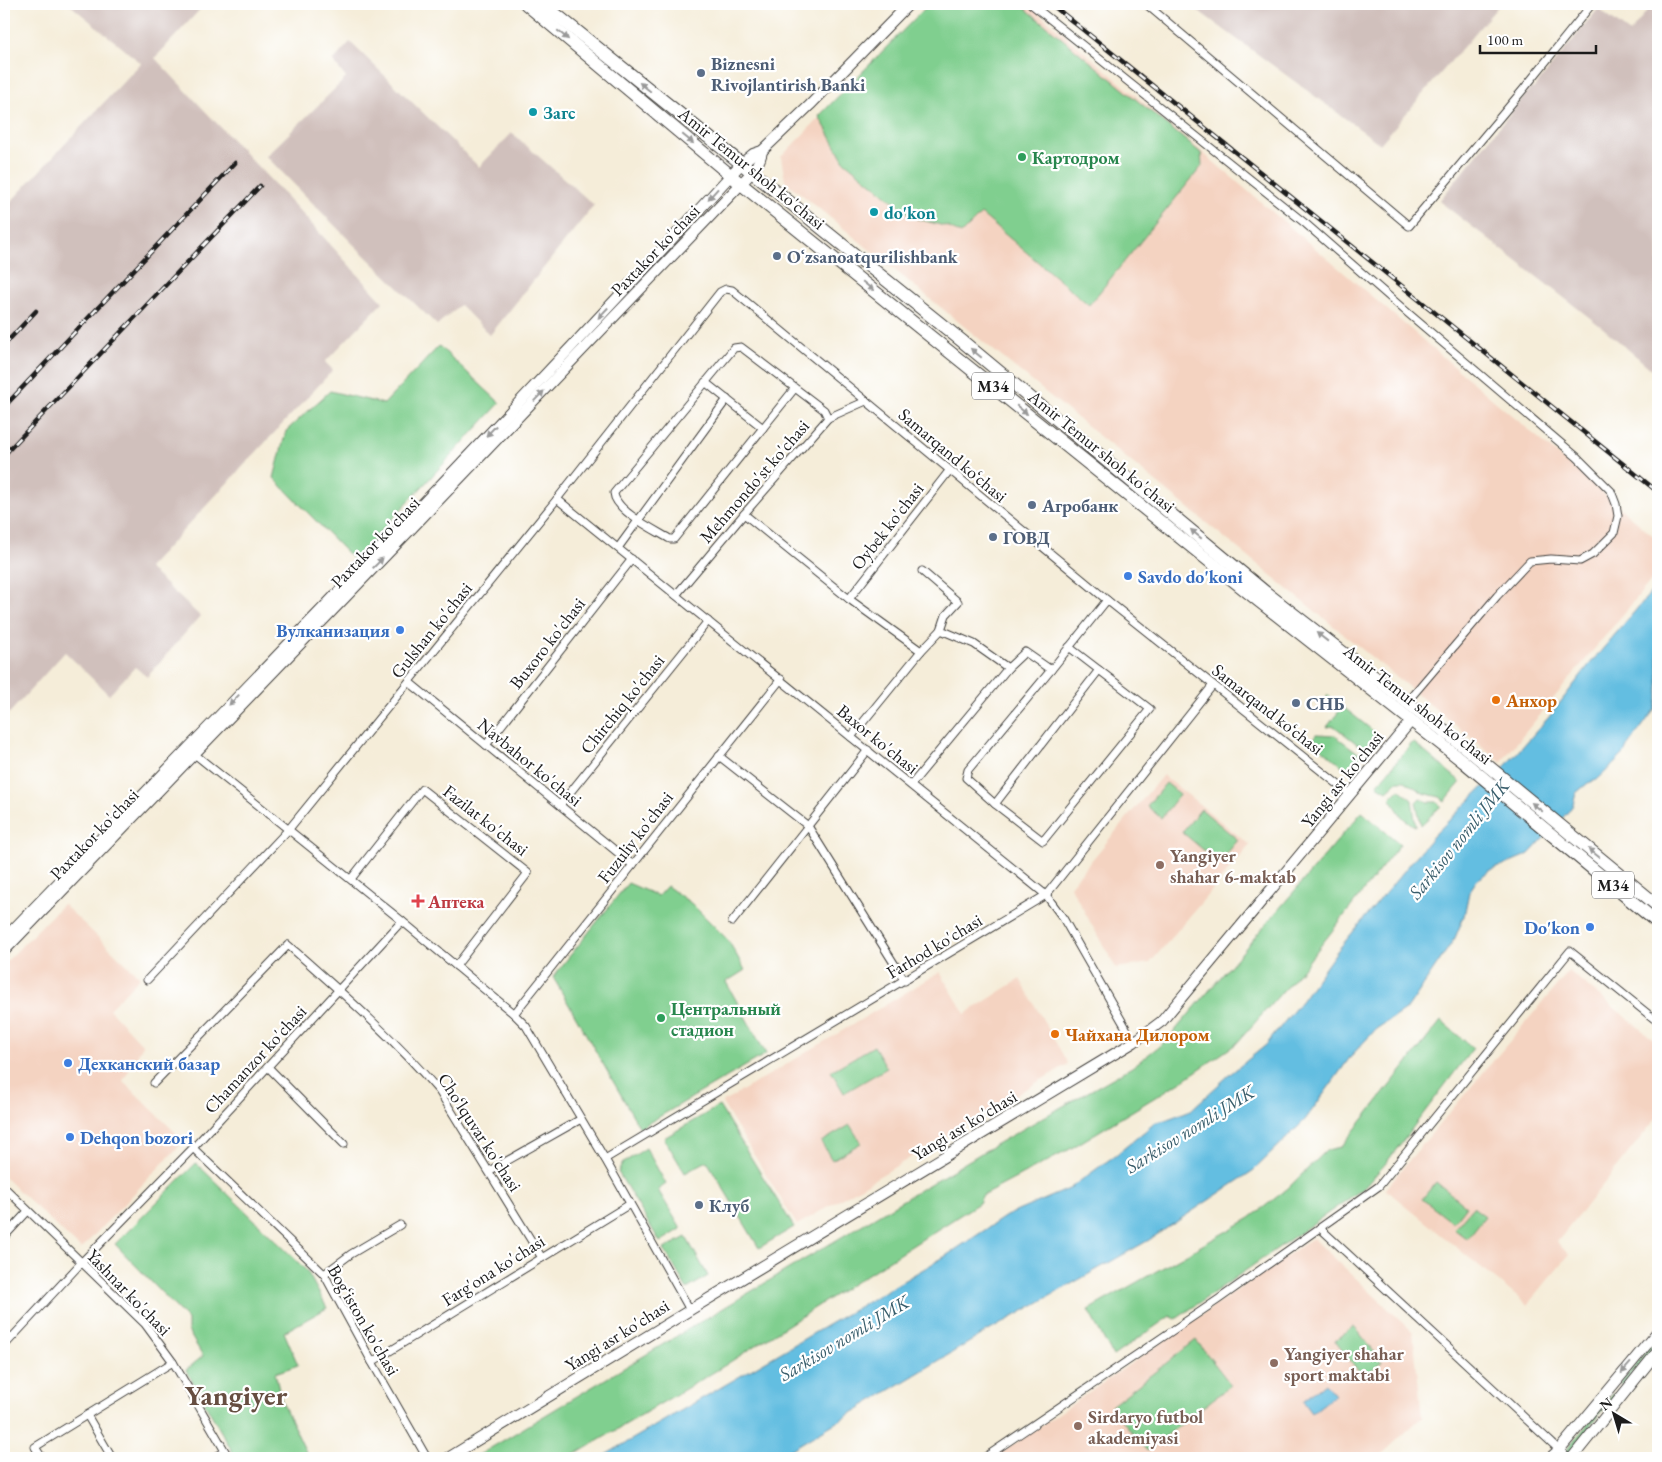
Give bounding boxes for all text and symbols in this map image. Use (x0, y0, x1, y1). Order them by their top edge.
scale bar (1480, 22, 1596, 54)
one-way arrow (557, 29, 569, 41)
text: 100 m (1487, 30, 1524, 49)
place label: Biznesni Rivojlantirish Banki (711, 52, 866, 96)
marker: Biznesni Rivojlantirish Banki (695, 67, 707, 79)
one-way arrow (638, 81, 651, 92)
place label: Загс (543, 101, 576, 124)
street label: Amir Temur shoh ko'chasi (673, 101, 831, 235)
marker: Загс (527, 106, 539, 118)
one-way arrow (682, 133, 694, 145)
place label: Картодром (1032, 146, 1120, 169)
marker: Картодром (1016, 151, 1028, 163)
one-way arrow (707, 188, 719, 200)
street label: Paxtakor ko'chasi (605, 199, 705, 301)
place label: do'kon (884, 201, 936, 224)
marker: do'kon (868, 206, 880, 218)
place label: Oʻzsanoatqurilishbank (787, 245, 959, 268)
marker: Oʻzsanoatqurilishbank (771, 250, 783, 262)
one-way arrow (862, 281, 875, 291)
one-way arrow (597, 307, 609, 319)
one-way arrow (970, 347, 983, 358)
road number: M34 (972, 372, 1014, 400)
street label: Amir Temur shoh ko'chasi (1023, 384, 1181, 518)
one-way arrow (533, 390, 545, 402)
street label: Samarqand ko‘chasi (894, 403, 1013, 508)
one-way arrow (1015, 404, 1028, 415)
street label: Mehmondo'st ko'chasi (694, 414, 814, 547)
one-way arrow (485, 425, 497, 437)
street label: Oybek ko'chasi (846, 477, 929, 574)
street label: Paxtakor ko'chasi (325, 491, 425, 593)
place label: Агробанк (1041, 494, 1118, 517)
marker: Агробанк (1026, 499, 1038, 511)
place label: ГОВД (1003, 526, 1050, 549)
one-way arrow (1190, 529, 1203, 540)
marker: ГОВД (987, 531, 999, 543)
one-way arrow (372, 557, 384, 569)
place label: Savdo do'koni (1138, 565, 1243, 588)
marker: Savdo do'koni (1122, 570, 1134, 582)
street label: Gulshan ko'chasi (385, 577, 477, 683)
street label: Buxoro ko'chasi (504, 592, 590, 693)
place label: Вулканизация (276, 619, 390, 642)
marker: Вулканизация (394, 624, 406, 636)
one-way arrow (1316, 631, 1329, 642)
street label: Amir Temur shoh ko'chasi (1338, 638, 1497, 770)
street label: Chirchiq ko'chasi (575, 649, 670, 758)
street label: Samarqand ko‘chasi (1208, 658, 1329, 760)
place label: Анхор (1505, 689, 1557, 712)
place label: СНБ (1306, 692, 1345, 715)
one-way arrow (228, 694, 240, 706)
marker: Анхор (1490, 694, 1502, 706)
marker: СНБ (1290, 697, 1302, 709)
street label: Baxor ko'chasi (832, 699, 924, 779)
street label: Navbahor ko'chasi (473, 713, 587, 812)
street label: Yangi asr ko'chasi (1296, 725, 1389, 832)
water label: Sarkisov nomli JMK (1402, 772, 1517, 905)
street label: Fazilat ko'chasi (439, 779, 534, 861)
street label: Paxtakor ko'chasi (44, 783, 144, 885)
street label: Fuzuliy ko'chasi (592, 786, 678, 887)
one-way arrow (1531, 801, 1544, 812)
place label: Yangiyer shahar 6-maktab (1170, 844, 1296, 888)
one-way arrow (1587, 847, 1600, 858)
marker: Yangiyer shahar 6-maktab (1154, 859, 1166, 871)
road number: M34 (1592, 872, 1634, 898)
place label: Аптека (427, 890, 484, 913)
marker: Аптека (412, 895, 424, 907)
street label: Farhod ko'chasi (882, 908, 987, 984)
place label: Do'kon (1524, 916, 1580, 939)
marker: Do'kon (1584, 921, 1596, 933)
place label: Центральный стадион (671, 997, 781, 1041)
street label: Chamanzor ko'chasi (199, 999, 312, 1118)
marker: Центральный стадион (655, 1012, 667, 1024)
place label: Чайхана Дилором (1065, 1023, 1210, 1046)
marker: Чайхана Дилором (1049, 1028, 1061, 1040)
place label: Дехканский базар (78, 1052, 220, 1075)
marker: Дехканский базар (62, 1057, 74, 1069)
street label: Cho‘lquvar ko'chasi (433, 1068, 527, 1196)
water label: Sarkisov nomli JMK (1120, 1078, 1262, 1179)
street label: Yangi asr ko'chasi (907, 1084, 1021, 1165)
place label: Dehqon bozori (80, 1126, 194, 1149)
marker: Dehqon bozori (64, 1131, 76, 1143)
place label: Клуб (709, 1194, 749, 1217)
marker: Клуб (693, 1199, 705, 1211)
street label: Farg'ona ko'chasi (437, 1229, 549, 1311)
street label: Yashnar ko'chasi (82, 1244, 177, 1341)
street label: Bog‘iston ko'chasi (323, 1260, 405, 1380)
water label: Sarkisov nomli JMK (773, 1288, 916, 1387)
street label: Yangi asr ko'chasi (561, 1293, 674, 1376)
place label: Yangiyer shahar sport maktabi (1284, 1342, 1405, 1386)
marker: Yangiyer shahar sport maktabi (1268, 1357, 1280, 1369)
one-way arrow (1621, 1361, 1632, 1374)
district label: Yangiyer (185, 1377, 288, 1413)
north arrow (1590, 1390, 1640, 1440)
text: N (1596, 1393, 1617, 1414)
place label: Sirdaryo futbol akademiyasi (1088, 1405, 1203, 1449)
marker: Sirdaryo futbol akademiyasi (1072, 1420, 1084, 1432)

